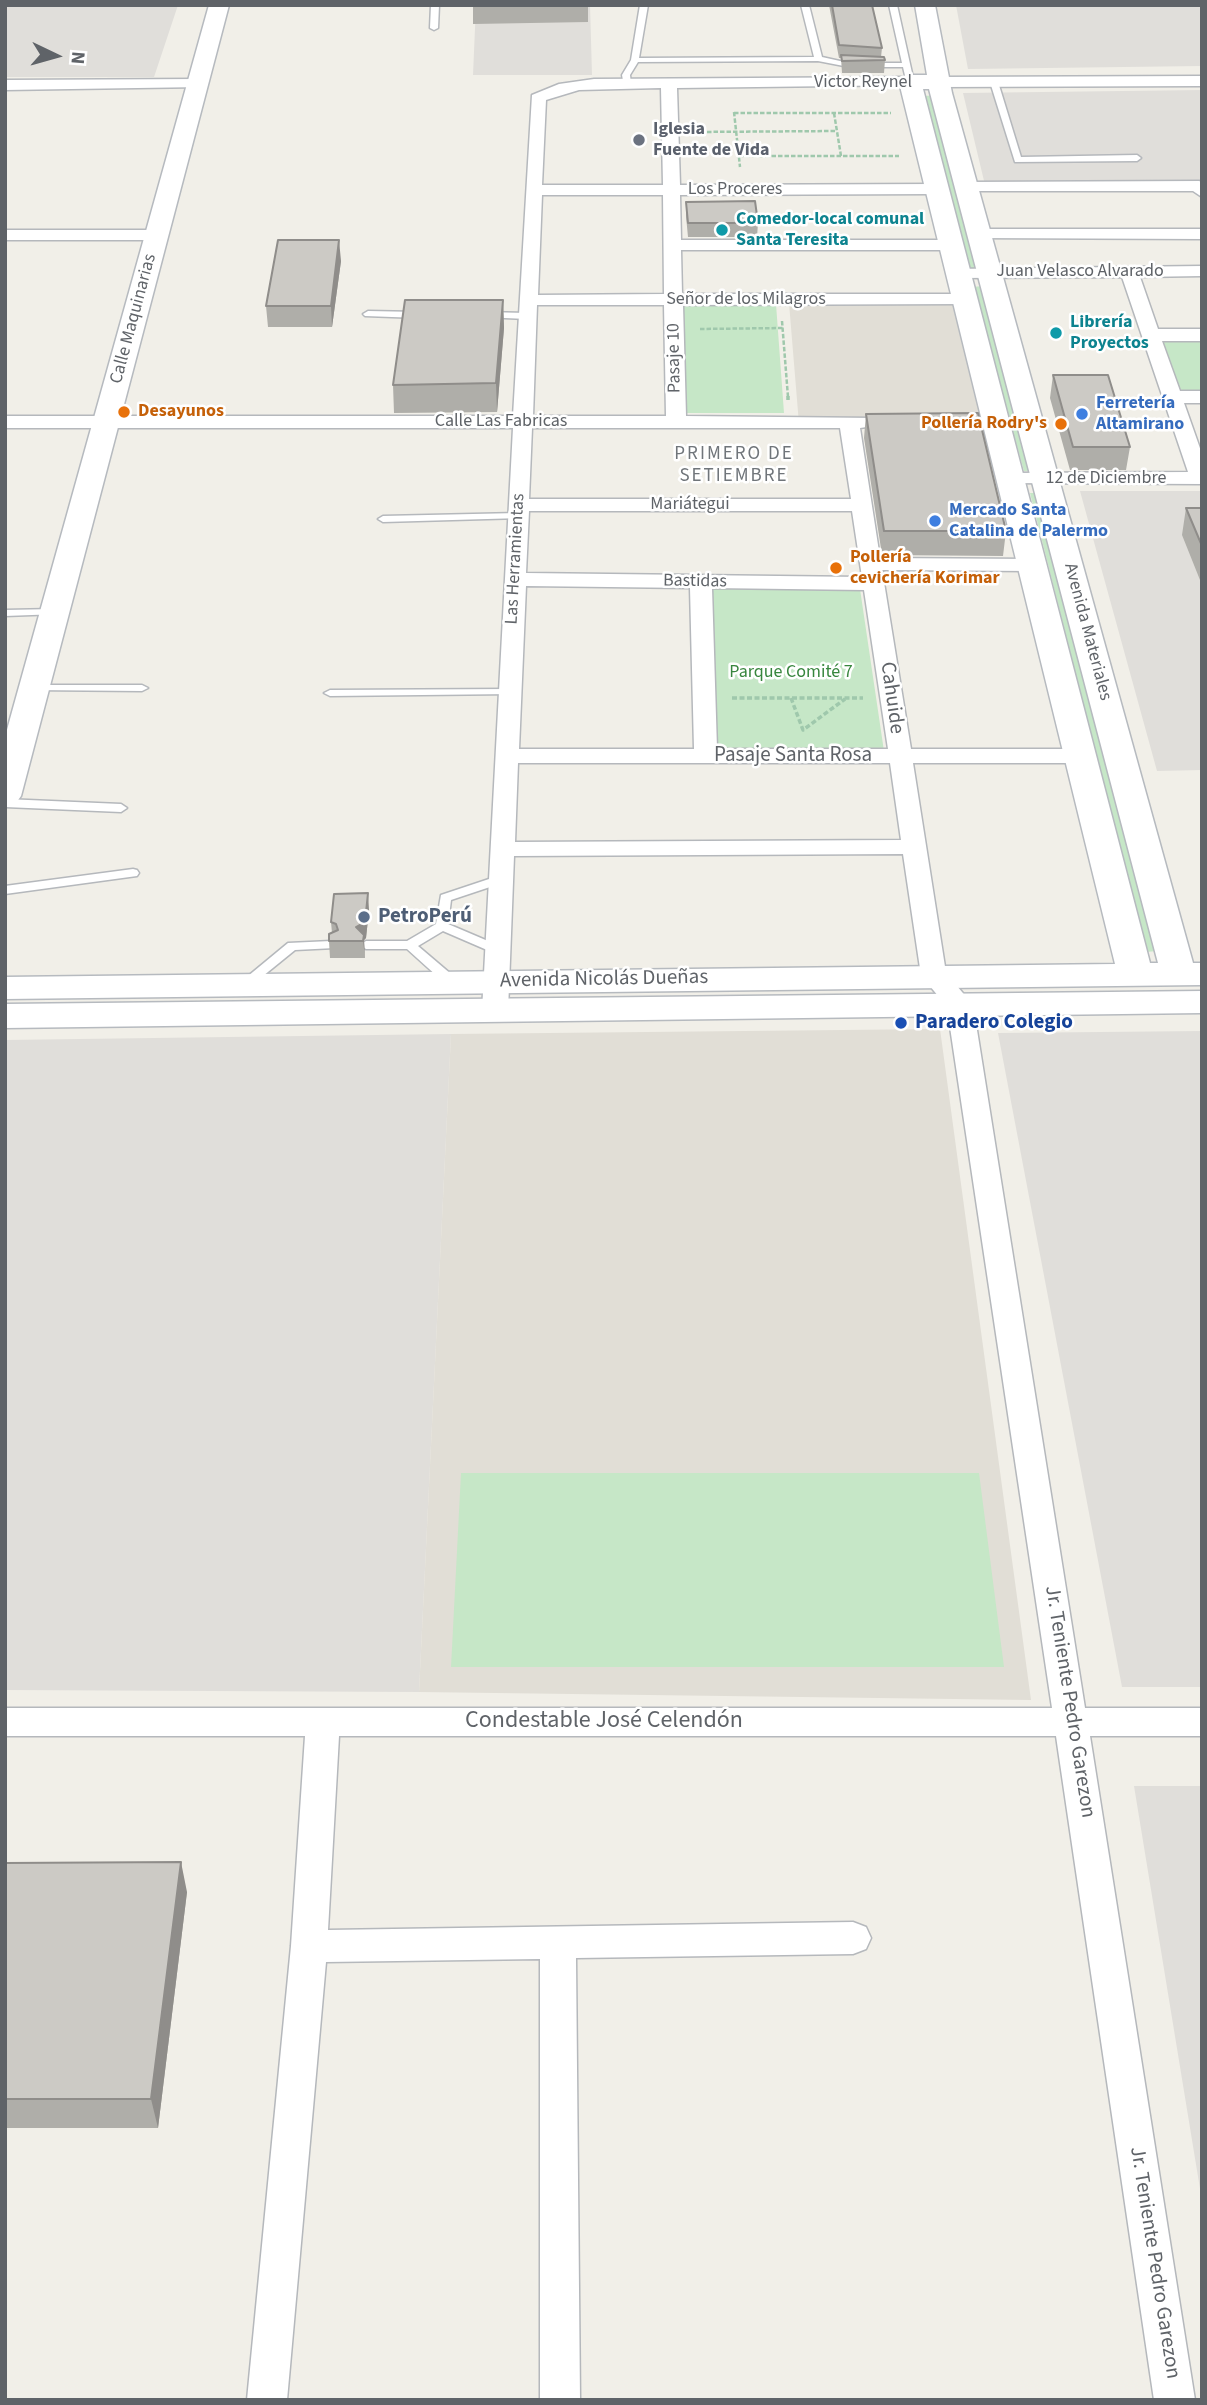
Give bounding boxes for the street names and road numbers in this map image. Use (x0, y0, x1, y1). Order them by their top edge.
street label: Victor Reynel (814, 72, 912, 94)
street label: Los Proceres (688, 179, 782, 201)
street label: Calle Maquinarias (106, 252, 162, 386)
street label: Juan Velasco Alvarado (996, 261, 1164, 283)
street label: Señor de los Milagros (666, 289, 826, 311)
street label: Pasaje 10 (664, 323, 686, 393)
street label: Calle Las Fabricas (435, 411, 567, 433)
street label: 12 de Diciembre (1046, 468, 1166, 490)
street label: Las Herramientas (502, 493, 530, 625)
street label: Mariátegui (650, 494, 730, 516)
street label: Avenida Materiales (1058, 561, 1116, 703)
street label: Bastidas (663, 571, 727, 593)
street label: Cahuide (873, 660, 909, 736)
street label: Pasaje Santa Rosa (714, 743, 872, 769)
street label: Avenida Nicolás Dueñas (500, 966, 708, 994)
street label: Jr. Teniente Pedro Garezon (1038, 1584, 1100, 1820)
street label: Condestable José Celendón (465, 1708, 743, 1736)
street label: Jr. Teniente Pedro Garezon (1123, 2145, 1185, 2381)

